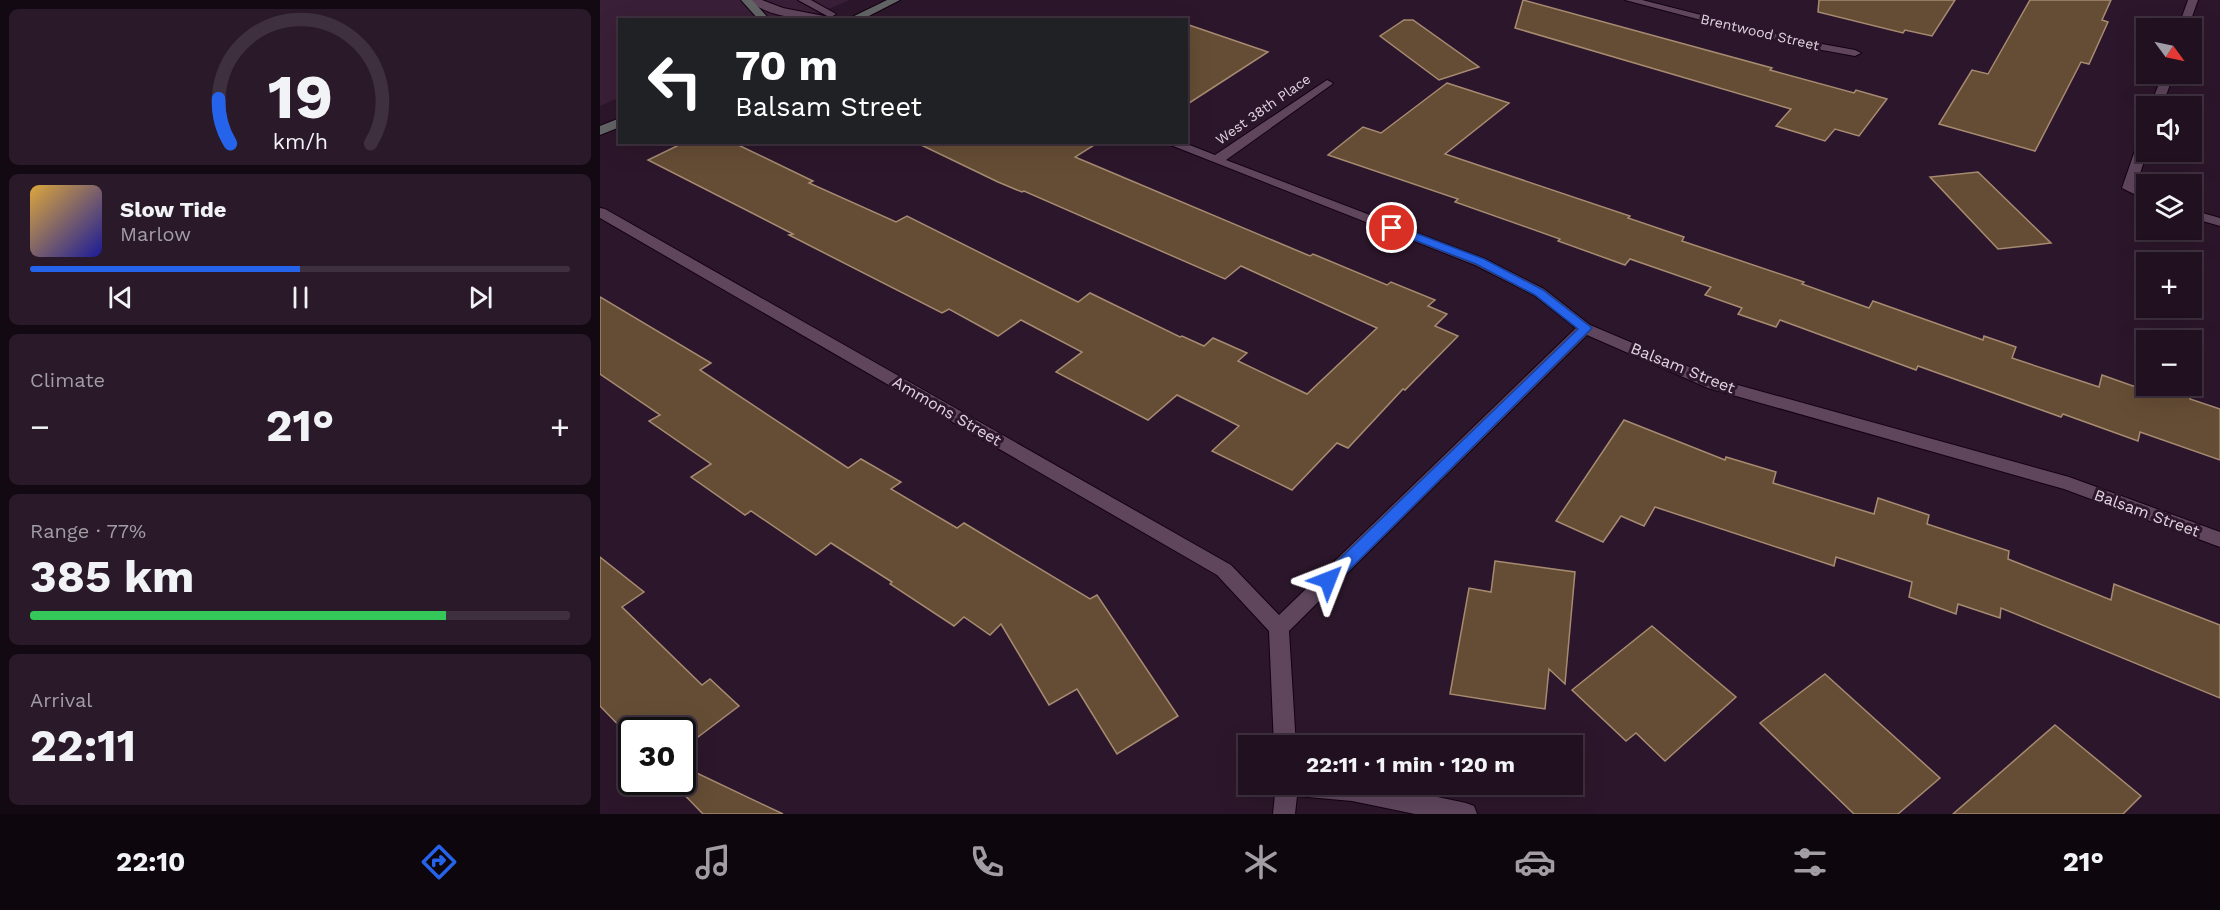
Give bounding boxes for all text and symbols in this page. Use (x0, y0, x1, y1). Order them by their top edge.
street label: Brentwood Street (1699, 11, 1821, 53)
north arrow (2136, 18, 2202, 84)
map controls (2136, 18, 2202, 396)
text: 70 m (735, 41, 838, 90)
icon: left (636, 42, 714, 120)
text: 19 (267, 60, 333, 133)
street label: West 38th Place (1213, 70, 1313, 148)
text: Balsam Street (735, 91, 922, 123)
button: sound (2136, 96, 2202, 162)
text: km/h (272, 129, 328, 154)
button: layers (2136, 174, 2202, 240)
text: Slow Tide (120, 197, 227, 222)
pin (1366, 202, 1417, 253)
icon: arrive (1375, 211, 1408, 244)
text: Marlow (120, 222, 191, 246)
button: + (2136, 252, 2202, 318)
icon: previous (104, 281, 137, 314)
icon: pause (284, 281, 317, 314)
icon: next (464, 281, 497, 314)
button: − (2136, 330, 2202, 396)
street label: Balsam Street (1628, 338, 1738, 398)
text: Climate (30, 368, 105, 392)
street label: Ammons Street (889, 372, 1005, 450)
text: 21° (266, 399, 334, 452)
text: − (30, 407, 50, 446)
text: + (550, 407, 570, 446)
street label: Balsam Street (2092, 485, 2203, 541)
text: Range · 77% (30, 519, 146, 543)
position arrow (1296, 548, 1360, 612)
text: 385 km (30, 550, 194, 603)
text: Arrival (30, 688, 92, 712)
speed limit sign: 30 (618, 717, 696, 795)
text: 22:11 (30, 719, 136, 772)
text: 22:11 · 1 min · 120 m (1306, 752, 1515, 777)
icon: directions (418, 841, 460, 883)
icon: music (692, 841, 734, 883)
icon: phone (966, 841, 1008, 883)
icon: climate (1240, 841, 1282, 883)
icon: car (1514, 841, 1556, 883)
icon: filters (1789, 841, 1831, 883)
text: 22:10 (116, 846, 185, 878)
text: 21° (2063, 846, 2104, 878)

